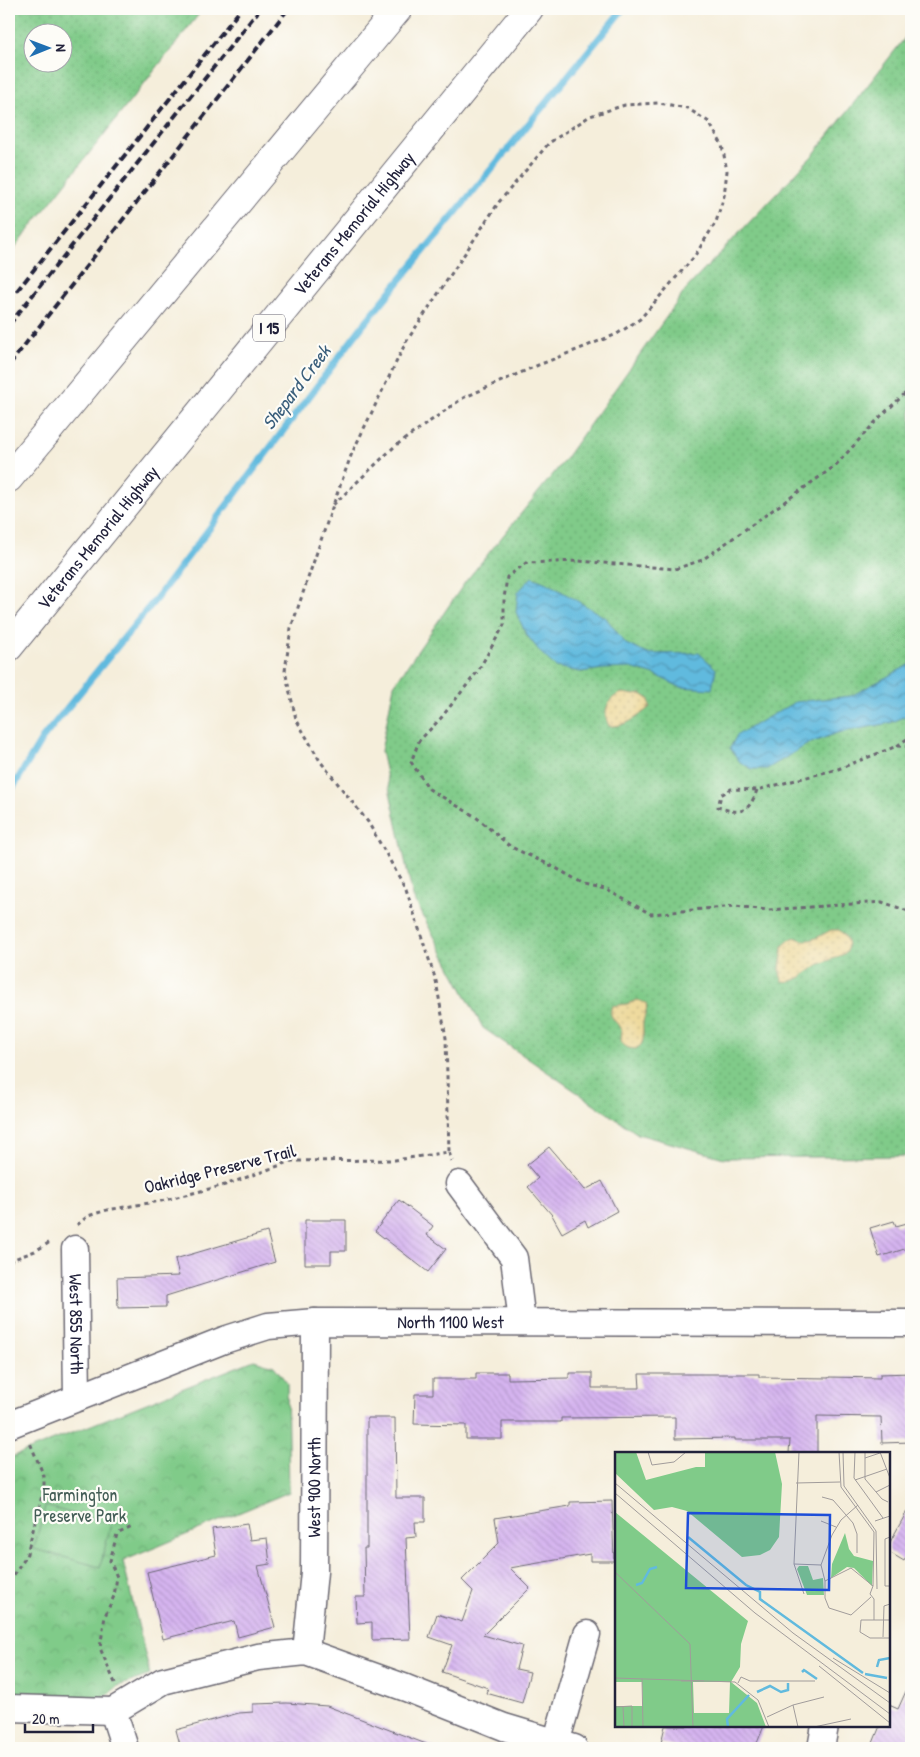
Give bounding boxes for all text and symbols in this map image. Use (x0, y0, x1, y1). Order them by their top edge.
north arrow (22, 22, 72, 72)
text: N (52, 44, 71, 52)
street label: Veterans Memorial Highway (287, 146, 420, 301)
road number: I 15 (253, 314, 285, 342)
water label: Shepard Creek (256, 338, 338, 435)
street label: Veterans Memorial Highway (31, 460, 164, 615)
street label: Oakridge Preserve Trail (141, 1138, 298, 1199)
street label: West 855 North (63, 1274, 90, 1375)
street label: North 1100 West (397, 1309, 505, 1334)
street label: West 900 North (301, 1437, 327, 1537)
inset map (615, 1452, 890, 1727)
park label: Farmington Preserve Park (34, 1482, 127, 1528)
scale bar (25, 1702, 92, 1734)
text: 20 m (32, 1708, 59, 1729)

